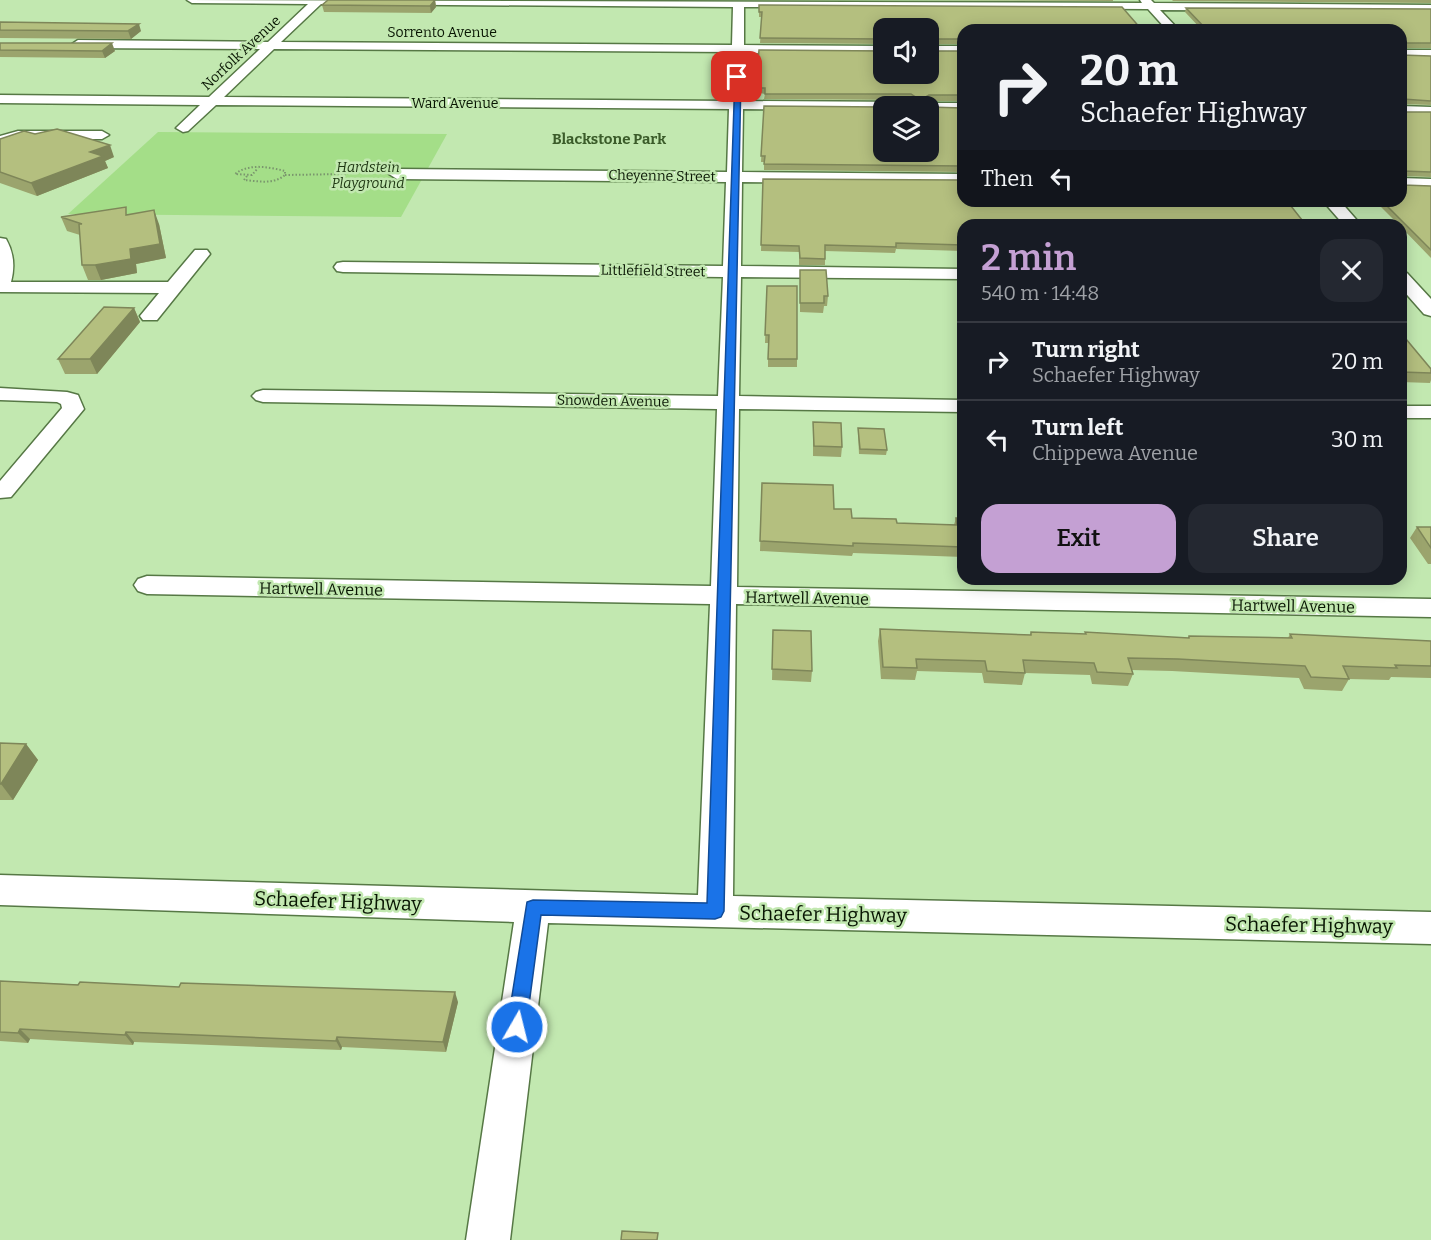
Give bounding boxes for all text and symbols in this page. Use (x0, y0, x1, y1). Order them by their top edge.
street label: Norfolk Avenue (198, 12, 284, 94)
map controls (873, 18, 939, 162)
button: sound (873, 18, 939, 84)
street label: Sorrento Avenue (387, 24, 497, 41)
text: 20 m (1080, 46, 1178, 96)
icon: right (981, 48, 1059, 126)
pin (711, 51, 762, 102)
icon: arrive (720, 60, 753, 93)
street label: Ward Avenue (412, 95, 499, 112)
button: layers (873, 96, 939, 162)
text: Schaefer Highway (1080, 97, 1306, 129)
district label: Blackstone Park (552, 130, 666, 148)
park label: Hardstein Playground (332, 159, 404, 192)
icon: left (1045, 162, 1078, 195)
text: Then (981, 165, 1033, 192)
street label: Cheyenne Street (608, 167, 716, 185)
text: 2 min (981, 236, 1076, 280)
button: close (1320, 239, 1383, 302)
street label: Littlefield Street (600, 262, 706, 280)
text: 540 m · 14:48 (981, 281, 1099, 305)
text: Turn right (1032, 336, 1140, 363)
icon: right (981, 345, 1014, 378)
text: 20 m (1332, 348, 1383, 375)
text: Schaefer Highway (1032, 363, 1200, 387)
street label: Snowden Avenue (557, 392, 669, 410)
text: Turn left (1032, 414, 1124, 441)
icon: left (981, 423, 1014, 456)
text: 30 m (1331, 426, 1383, 453)
text: Chippewa Avenue (1032, 441, 1198, 465)
button: Exit (981, 504, 1176, 573)
button: Share (1188, 504, 1383, 573)
street label: Hartwell Avenue (259, 578, 383, 600)
street label: Hartwell Avenue (745, 587, 869, 609)
street label: Hartwell Avenue (1231, 595, 1355, 617)
street label: Schaefer Highway (254, 886, 423, 916)
street label: Schaefer Highway (739, 901, 907, 927)
street label: Schaefer Highway (1225, 912, 1393, 938)
position arrow (485, 995, 549, 1059)

